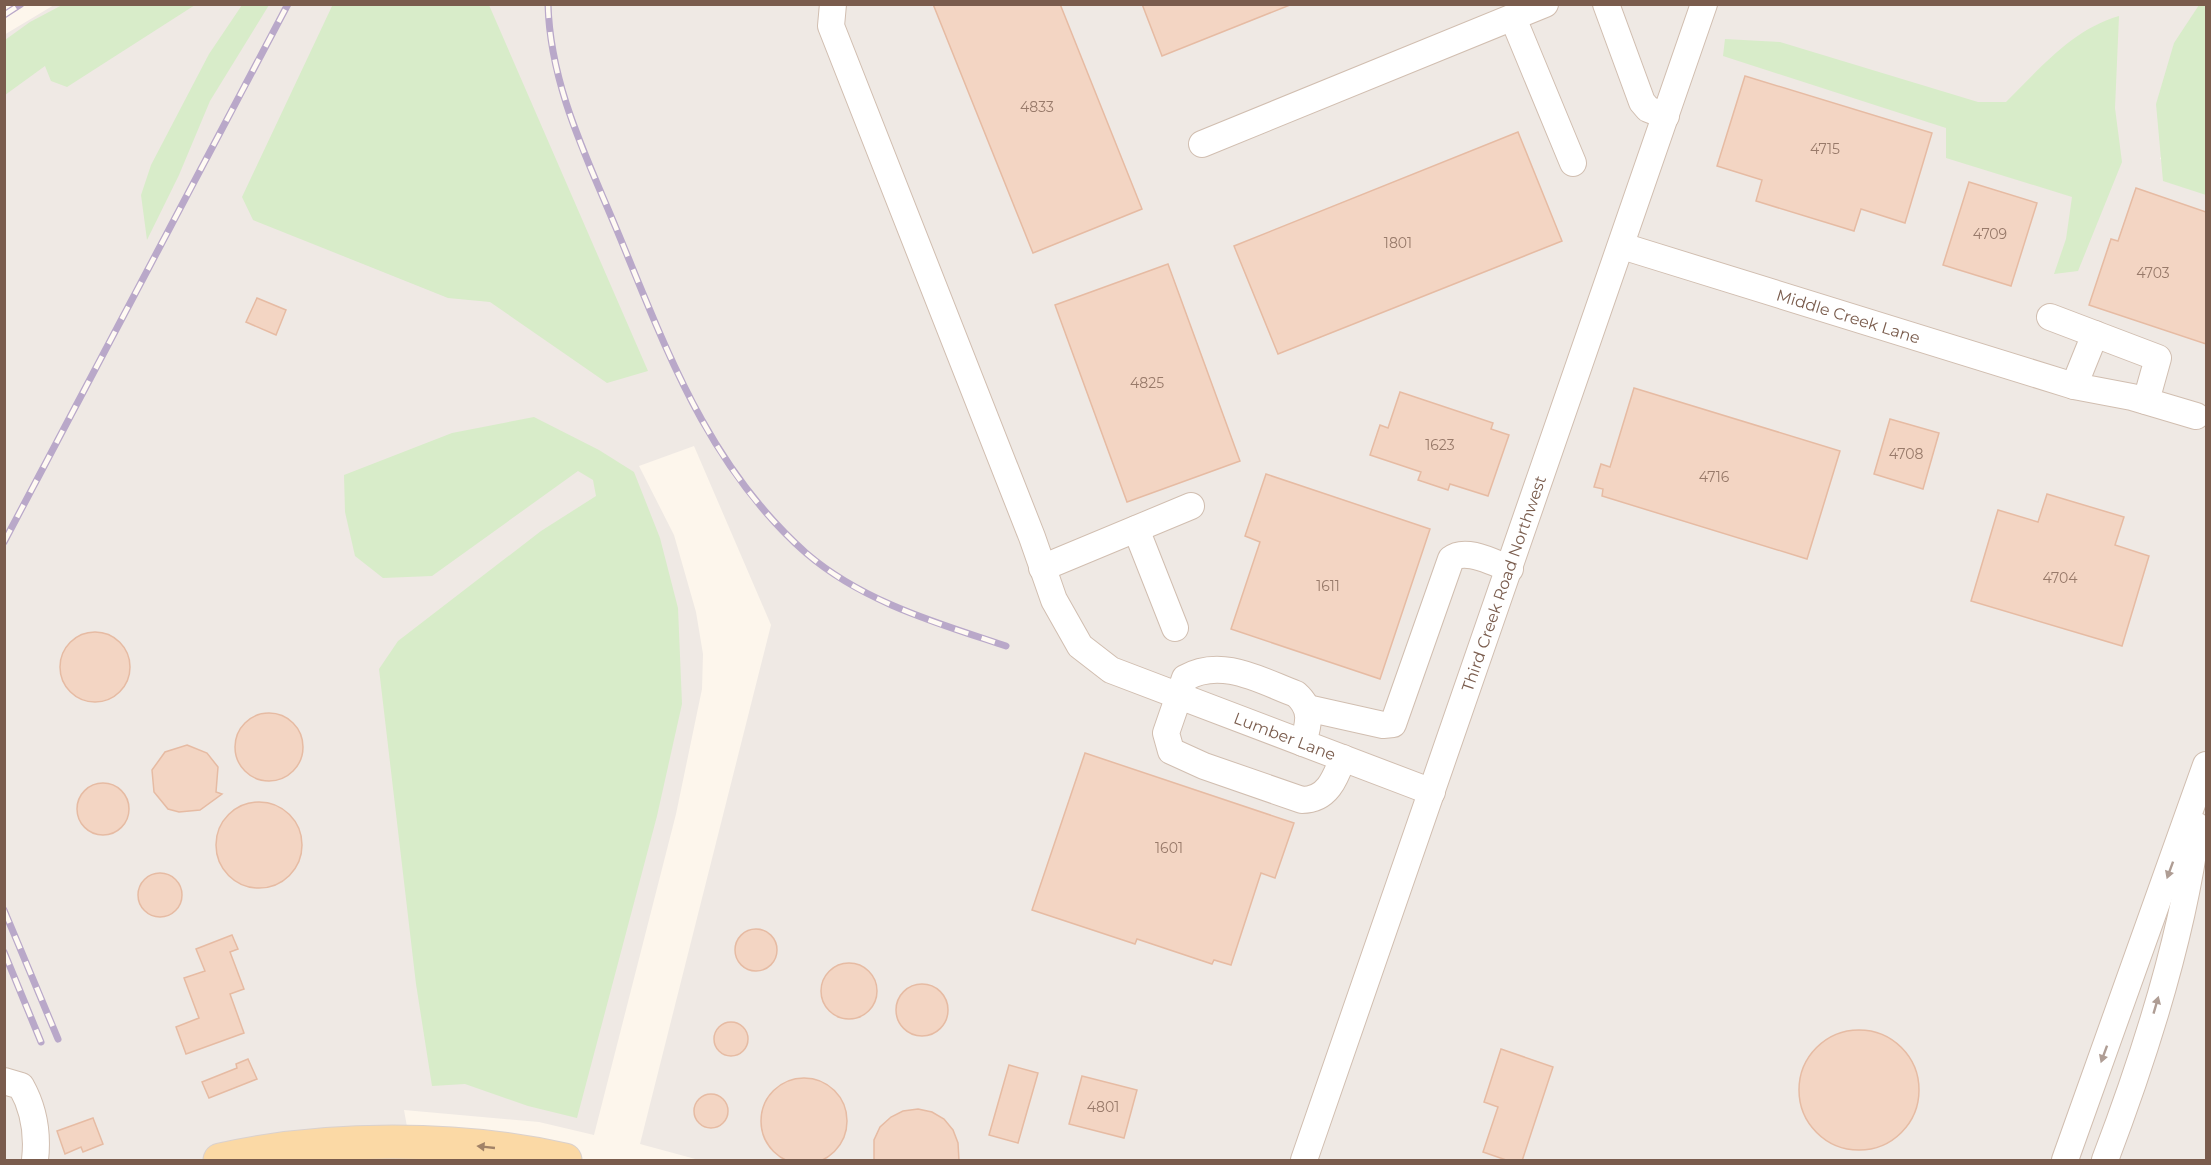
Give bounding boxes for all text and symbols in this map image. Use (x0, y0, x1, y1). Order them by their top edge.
house number: 4833 (1020, 98, 1054, 116)
house number: 4715 (1810, 140, 1840, 158)
house number: 4709 (1973, 225, 2007, 243)
house number: 1801 (1384, 234, 1412, 252)
house number: 4703 (2136, 264, 2170, 282)
street label: Middle Creek Lane (1774, 285, 1923, 348)
house number: 4825 (1130, 374, 1164, 392)
house number: 1623 (1425, 436, 1455, 454)
house number: 4708 (1889, 445, 1923, 463)
house number: 4716 (1699, 468, 1730, 486)
street label: Third Creek Road Northwest (1458, 473, 1550, 694)
house number: 4704 (2042, 569, 2078, 587)
house number: 1611 (1316, 577, 1340, 595)
street label: Lumber Lane (1231, 709, 1338, 765)
house number: 1601 (1155, 839, 1183, 857)
one-way arrow (2164, 861, 2174, 879)
one-way arrow (2152, 996, 2161, 1014)
one-way arrow (2098, 1045, 2108, 1063)
house number: 4801 (1087, 1098, 1119, 1116)
one-way arrow (477, 1142, 496, 1152)

